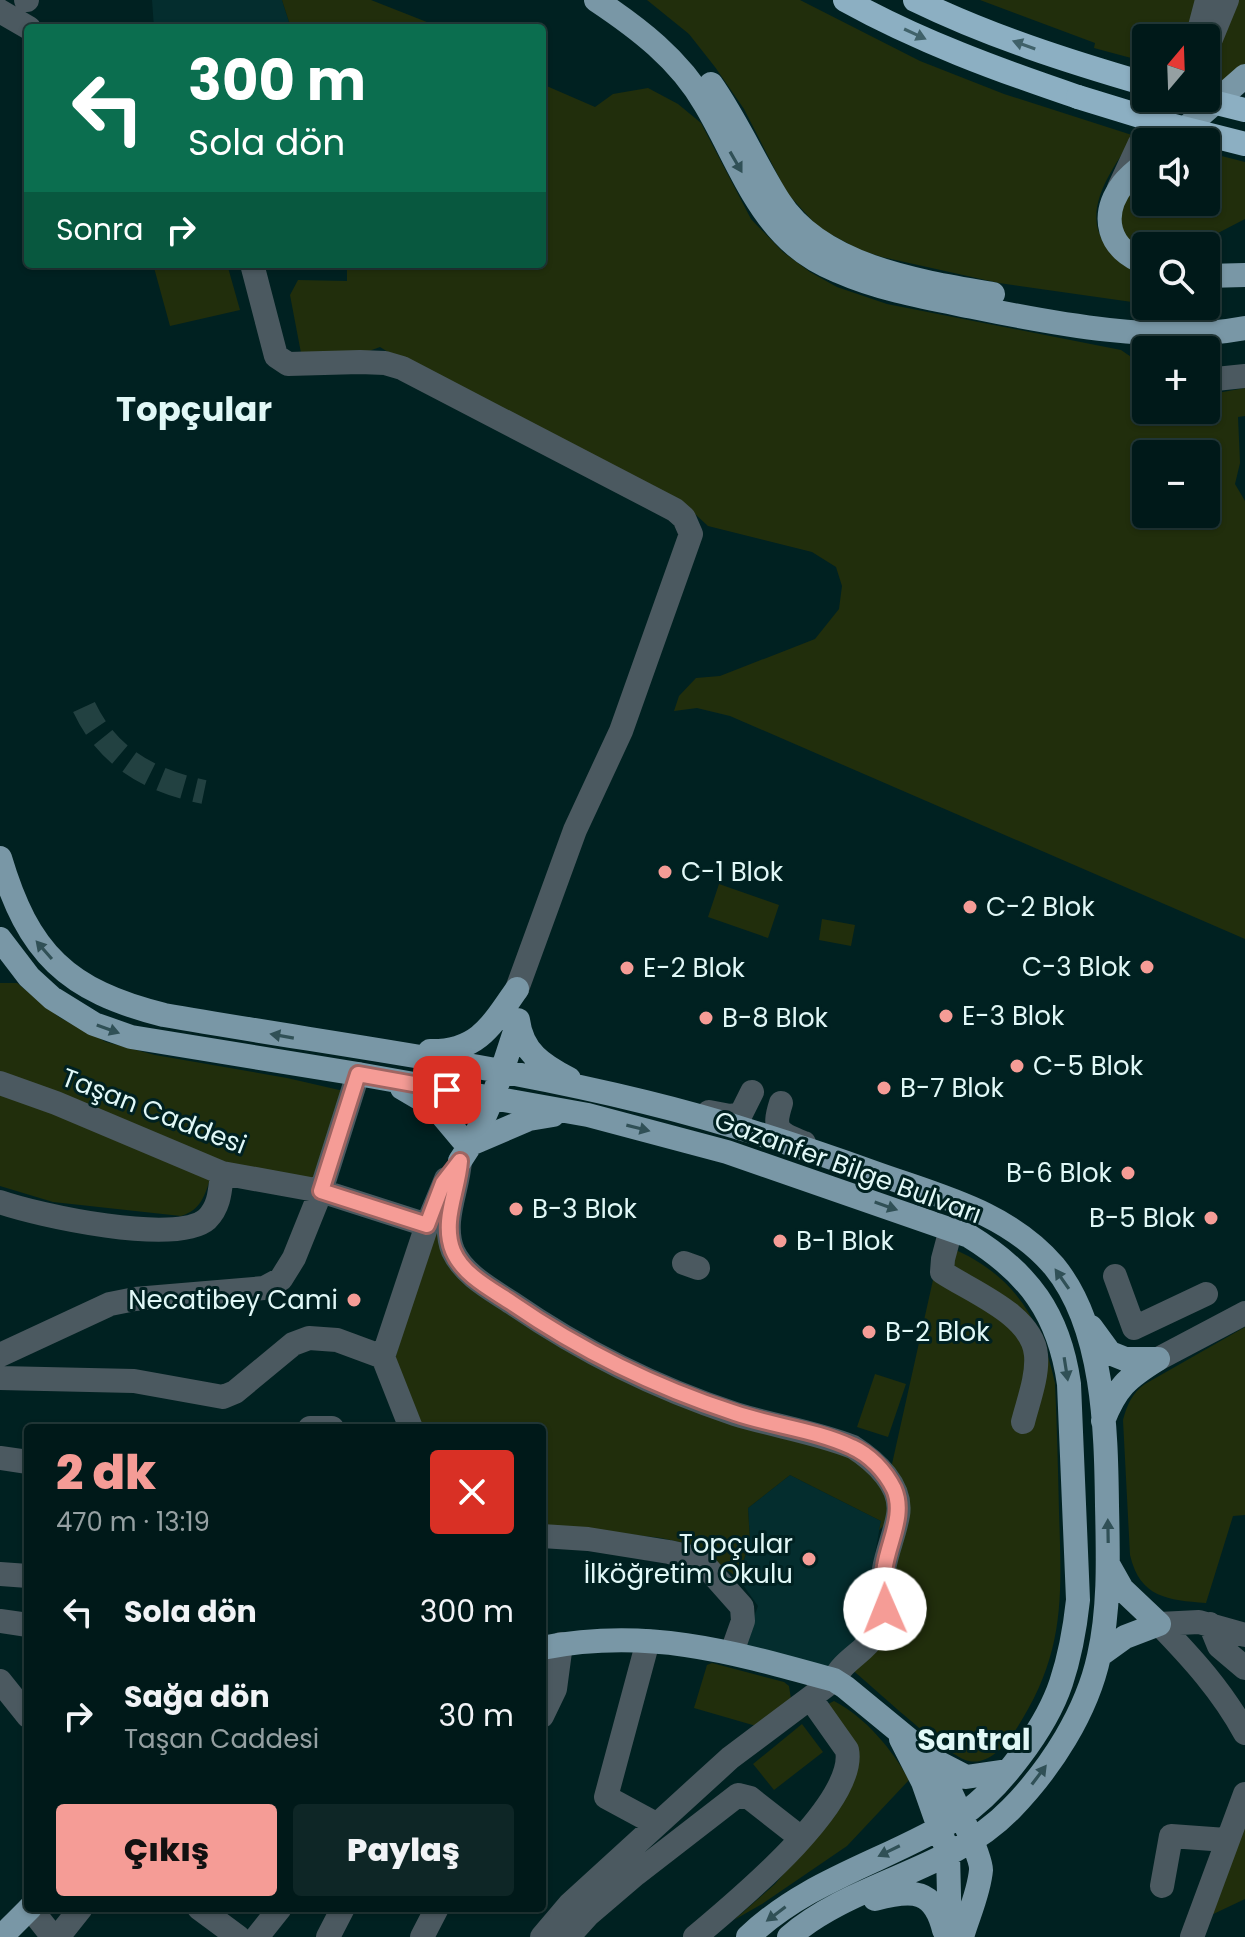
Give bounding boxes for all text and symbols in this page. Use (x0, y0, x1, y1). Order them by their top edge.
north arrow (1132, 24, 1220, 112)
map controls (1132, 24, 1220, 528)
one-way arrow (903, 28, 926, 41)
one-way arrow (1012, 38, 1036, 50)
text: 300 m (188, 41, 366, 120)
icon: left (56, 56, 160, 160)
text: Sola dön (188, 117, 345, 168)
button: sound (1132, 128, 1220, 216)
one-way arrow (728, 151, 742, 173)
text: Sonra (56, 208, 143, 251)
icon: right (159, 208, 203, 252)
button: search (1132, 232, 1220, 320)
button: + (1132, 336, 1220, 424)
district label: Topçular (116, 385, 272, 433)
button: − (1132, 440, 1220, 528)
place label: C-1 Blok (681, 854, 784, 890)
marker: C-1 Blok (656, 863, 674, 881)
place label: C-2 Blok (986, 889, 1095, 925)
marker: C-2 Blok (961, 898, 979, 916)
one-way arrow (36, 940, 53, 960)
place label: C-3 Blok (1022, 949, 1132, 985)
place label: E-2 Blok (643, 950, 746, 986)
marker: C-3 Blok (1138, 958, 1156, 976)
marker: E-2 Blok (618, 959, 636, 977)
place label: E-3 Blok (962, 998, 1065, 1034)
place label: B-8 Blok (722, 1000, 829, 1036)
marker: E-3 Blok (937, 1007, 955, 1025)
marker: B-8 Blok (697, 1009, 715, 1027)
one-way arrow (96, 1023, 120, 1035)
one-way arrow (269, 1029, 294, 1042)
place label: C-5 Blok (1033, 1048, 1144, 1084)
pin (413, 1056, 481, 1124)
marker: C-5 Blok (1008, 1057, 1026, 1075)
street label: Taşan Caddesi (56, 1059, 252, 1163)
icon: arrive (425, 1068, 469, 1112)
place label: B-7 Blok (900, 1070, 1004, 1106)
marker: B-7 Blok (875, 1079, 893, 1097)
street label: Gazanfer Bilge Bulvarı (709, 1102, 987, 1232)
one-way arrow (626, 1122, 651, 1134)
place label: B-6 Blok (1006, 1155, 1113, 1191)
marker: B-6 Blok (1119, 1164, 1137, 1182)
place label: B-3 Blok (532, 1191, 637, 1227)
marker: B-3 Blok (507, 1200, 525, 1218)
place label: B-5 Blok (1089, 1200, 1196, 1236)
one-way arrow (874, 1201, 898, 1213)
marker: B-5 Blok (1202, 1209, 1220, 1227)
place label: B-1 Blok (796, 1223, 895, 1259)
marker: B-1 Blok (771, 1232, 789, 1250)
one-way arrow (1055, 1268, 1070, 1289)
place label: Necatibey Cami (128, 1282, 338, 1318)
marker: Necatibey Cami (345, 1291, 363, 1309)
place label: B-2 Blok (885, 1314, 990, 1350)
marker: B-2 Blok (860, 1323, 878, 1341)
one-way arrow (1061, 1357, 1073, 1382)
text: 2 dk (56, 1439, 156, 1506)
button: close (430, 1450, 514, 1534)
text: 470 m · 13:19 (56, 1504, 210, 1540)
one-way arrow (1102, 1518, 1114, 1543)
place label: Topçular İlköğretim Okulu (584, 1526, 793, 1592)
marker: Topçular İlköğretim Okulu (800, 1550, 818, 1568)
position arrow (843, 1567, 927, 1651)
icon: left (56, 1590, 100, 1634)
text: Sola dön (124, 1590, 257, 1633)
text: 300 m (420, 1590, 514, 1633)
text: Sağa dön (124, 1675, 270, 1718)
icon: right (56, 1694, 100, 1738)
text: 30 m (439, 1694, 514, 1737)
district label: Santral (917, 1718, 1031, 1761)
text: Taşan Caddesi (124, 1721, 319, 1757)
one-way arrow (1030, 1765, 1046, 1785)
button: Çıkış (56, 1804, 277, 1896)
button: Paylaş (293, 1804, 514, 1896)
one-way arrow (878, 1844, 901, 1858)
one-way arrow (766, 1905, 786, 1921)

